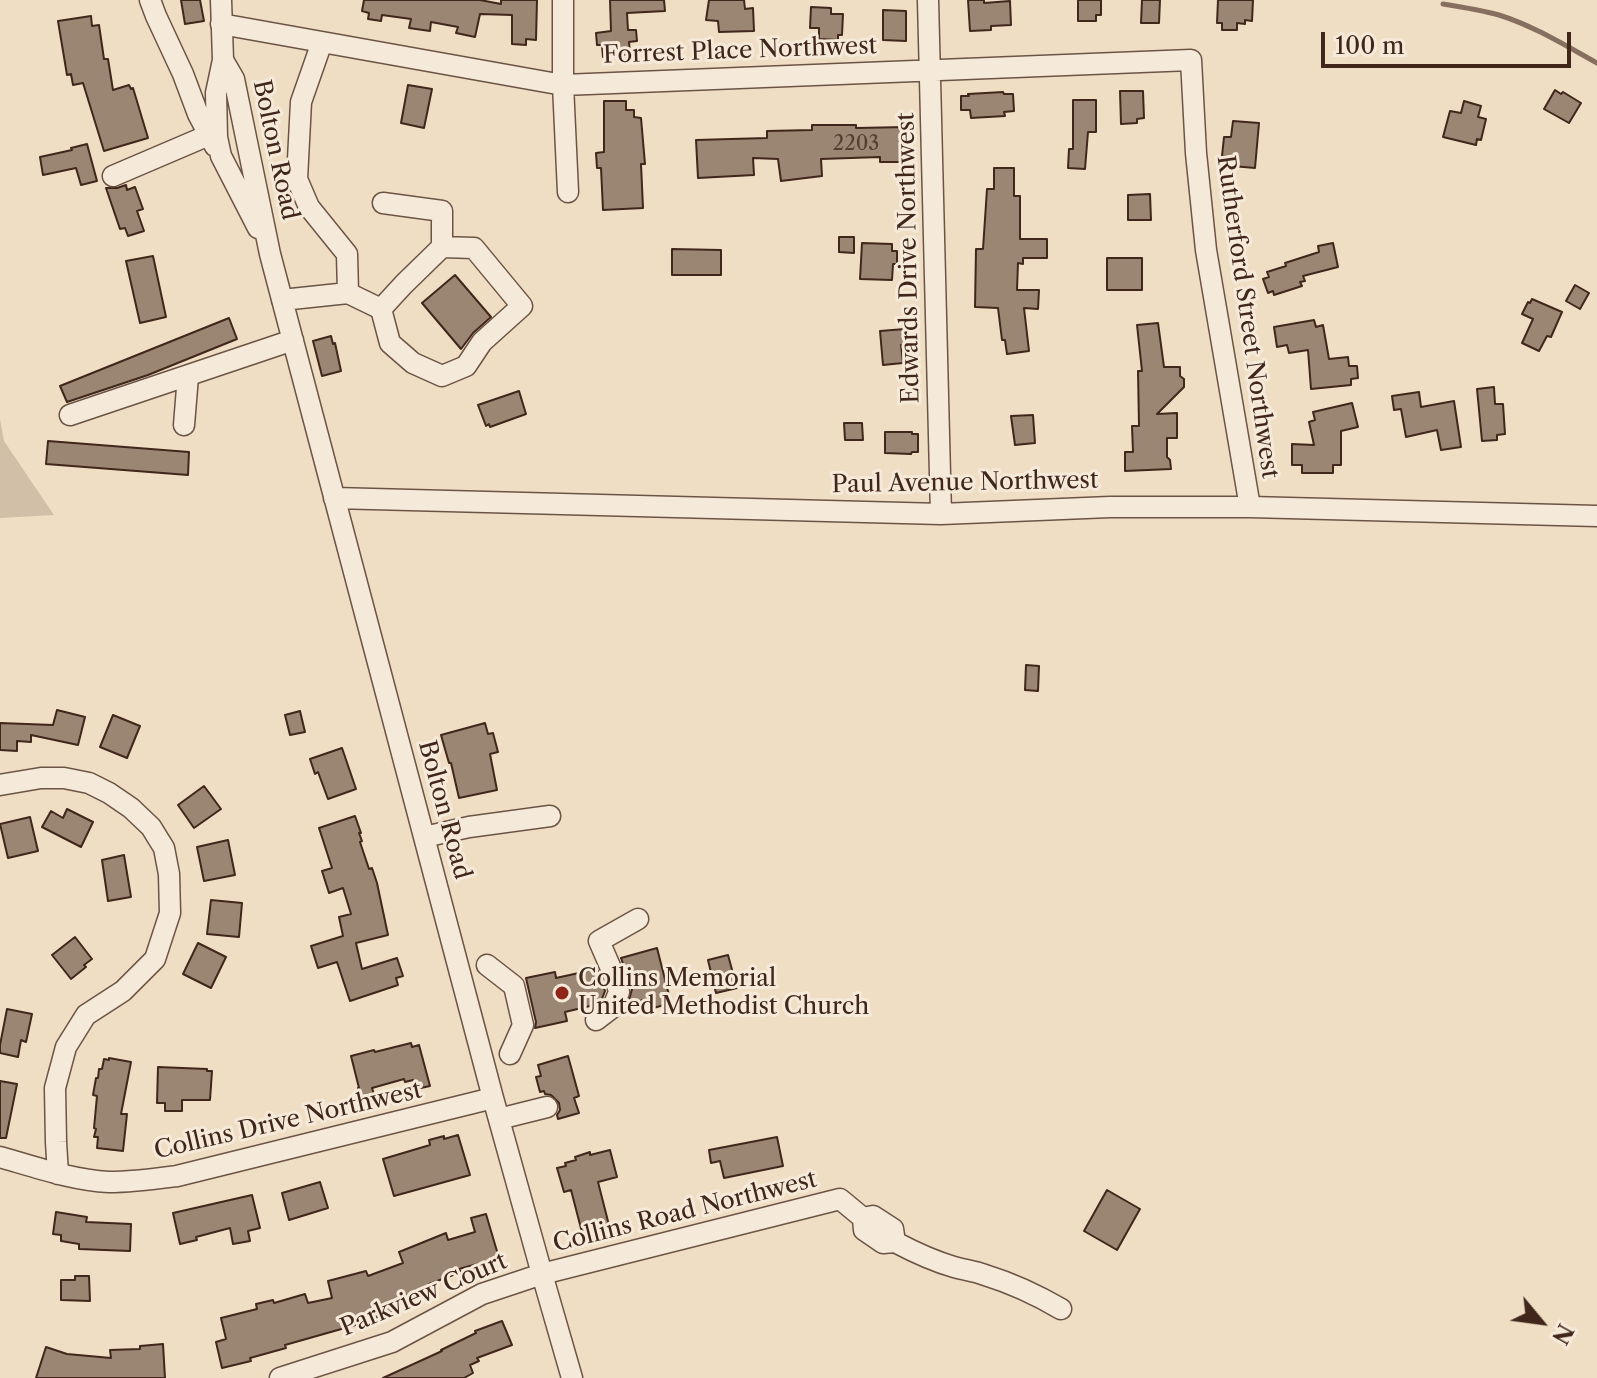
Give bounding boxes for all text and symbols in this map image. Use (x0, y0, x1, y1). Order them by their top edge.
scale bar (1325, 16, 1575, 66)
text: 100 m (1335, 31, 1404, 60)
street label: Forrest Place Northwest (602, 32, 878, 70)
street label: Bolton Road (246, 77, 304, 223)
street label: Edwards Drive Northwest (892, 112, 926, 404)
house number: 2203 (833, 132, 879, 156)
street label: Rutherford Street Northwest (1210, 154, 1284, 480)
street label: Paul Avenue Northwest (831, 466, 1099, 500)
street label: Bolton Road (412, 737, 476, 883)
place label: Collins Memorial United Methodist Church (578, 965, 869, 1021)
marker: Collins Memorial United Methodist Church (553, 984, 571, 1002)
street label: Collins Drive Northwest (151, 1076, 425, 1166)
street label: Collins Road Northwest (550, 1165, 820, 1259)
street label: Parkview Court (337, 1247, 511, 1343)
north arrow (1501, 1282, 1581, 1362)
text: N (1546, 1319, 1579, 1349)

